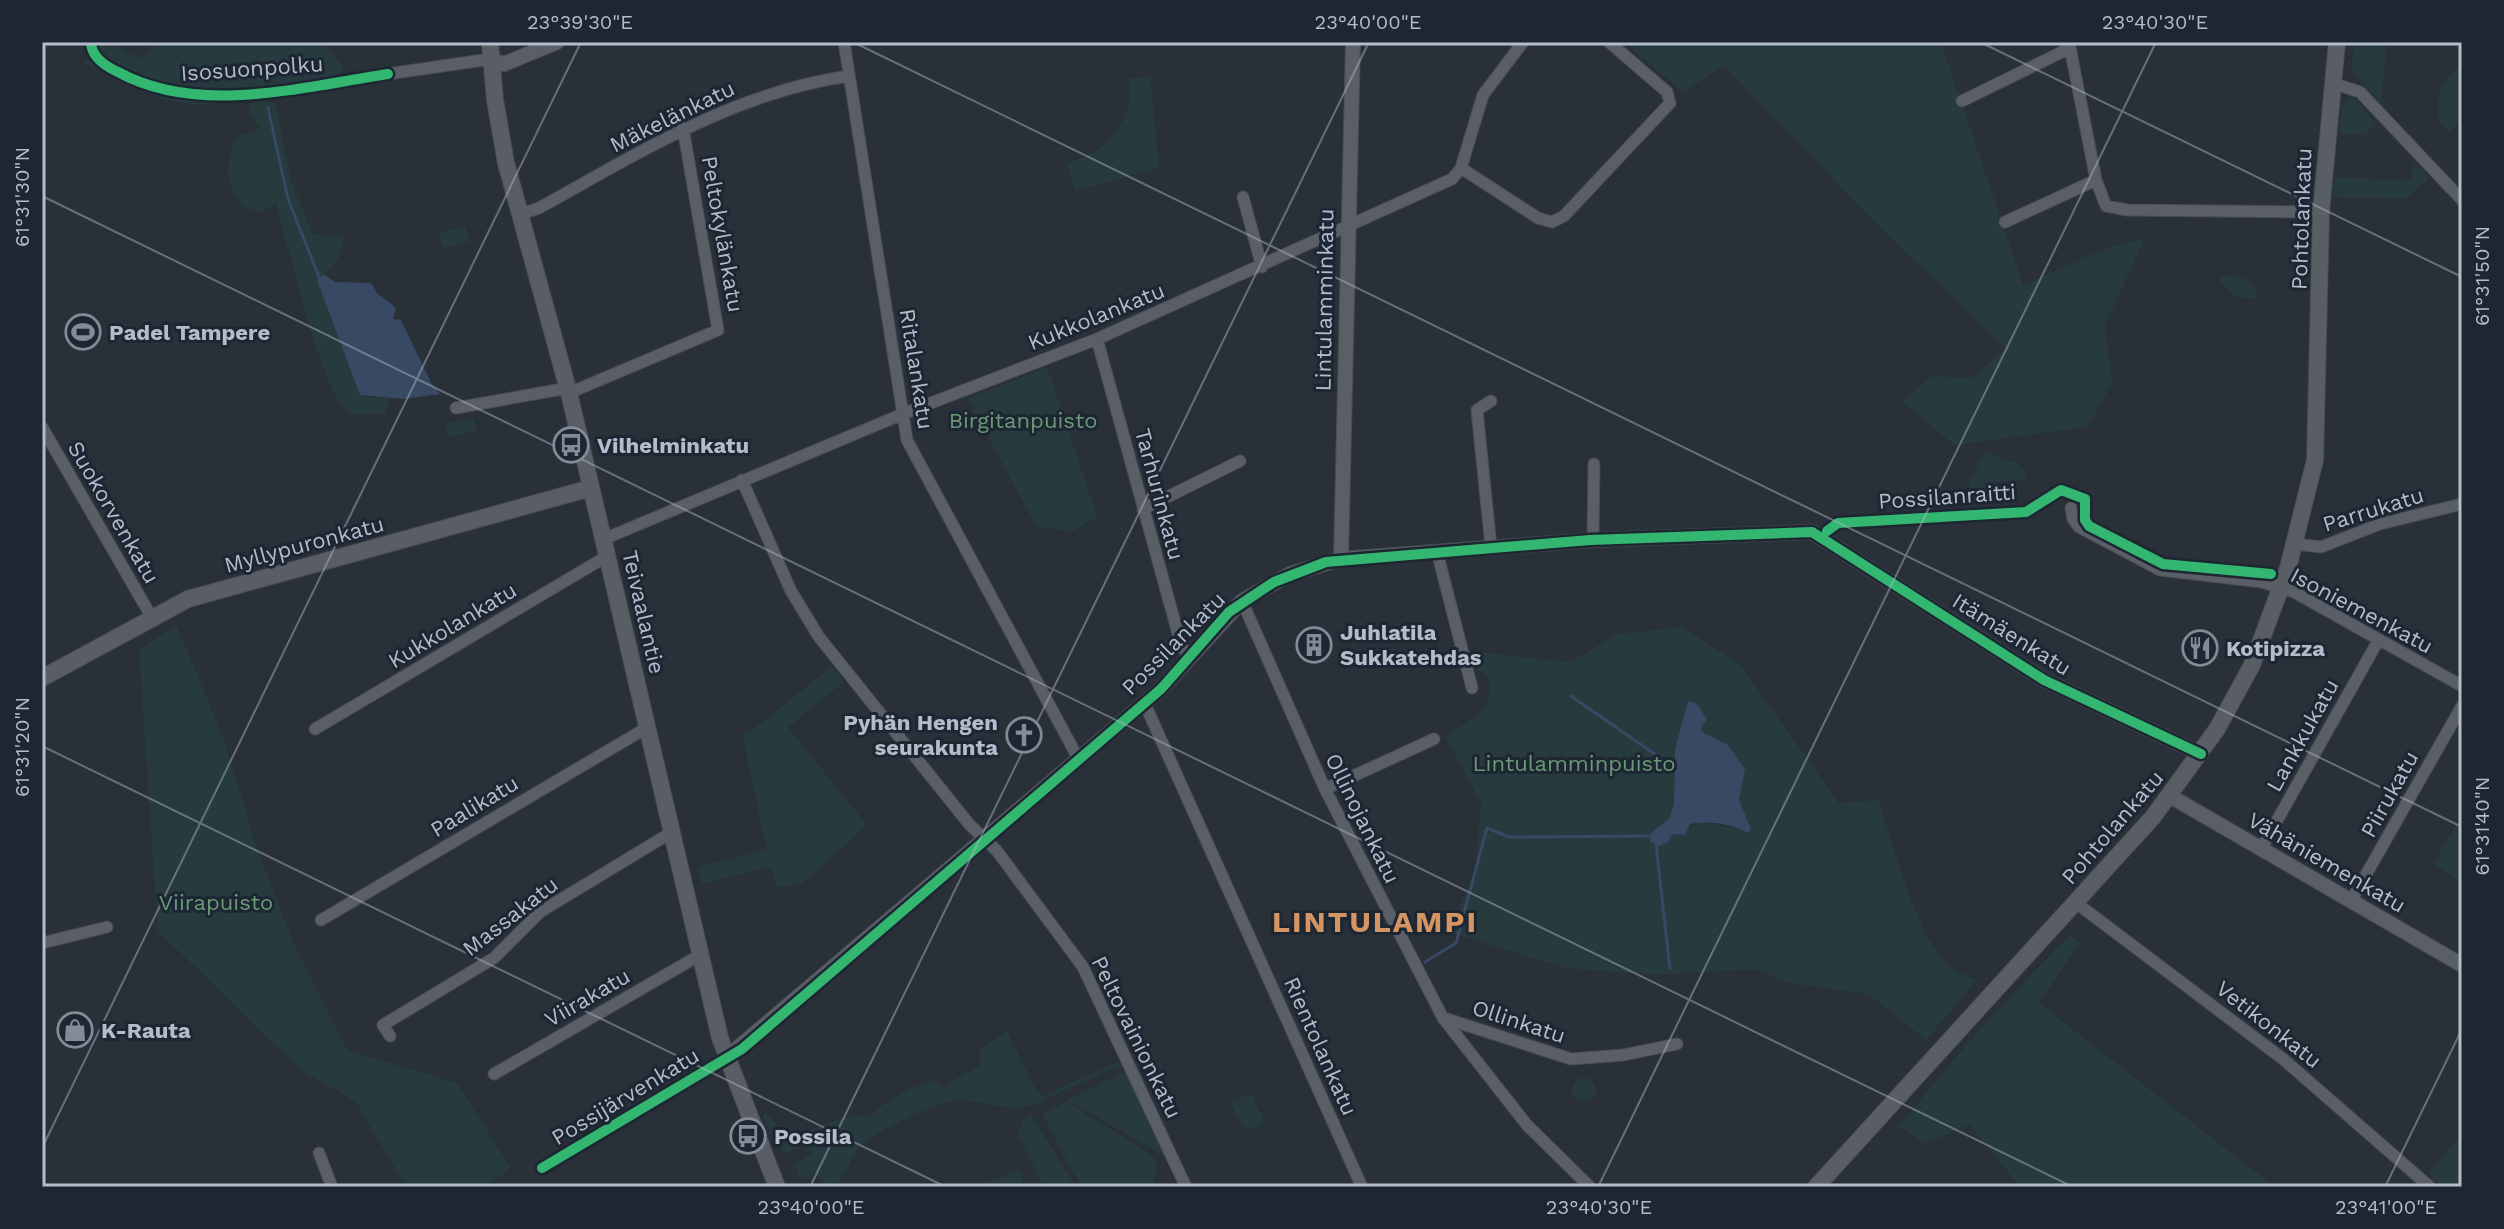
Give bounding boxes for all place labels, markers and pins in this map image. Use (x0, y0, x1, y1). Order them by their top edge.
sports icon: Padel Tampere (64, 313, 102, 351)
place label: Padel Tampere (109, 320, 270, 345)
bus stop icon: Vilhelminkatu (552, 426, 590, 464)
place label: Vilhelminkatu (597, 433, 749, 458)
place label: Juhlatila Sukkatehdas (1340, 620, 1482, 670)
building icon: Juhlatila Sukkatehdas (1295, 626, 1333, 664)
restaurant icon: Kotipizza (2181, 629, 2219, 667)
place label: Kotipizza (2226, 636, 2325, 661)
place label: Pyhän Hengen seurakunta (843, 710, 998, 760)
church icon: Pyhän Hengen seurakunta (1005, 716, 1043, 754)
shop icon: K-Rauta (56, 1011, 94, 1049)
place label: K-Rauta (101, 1018, 191, 1043)
bus stop icon: Possila (729, 1117, 767, 1155)
place label: Possila (774, 1124, 852, 1149)

